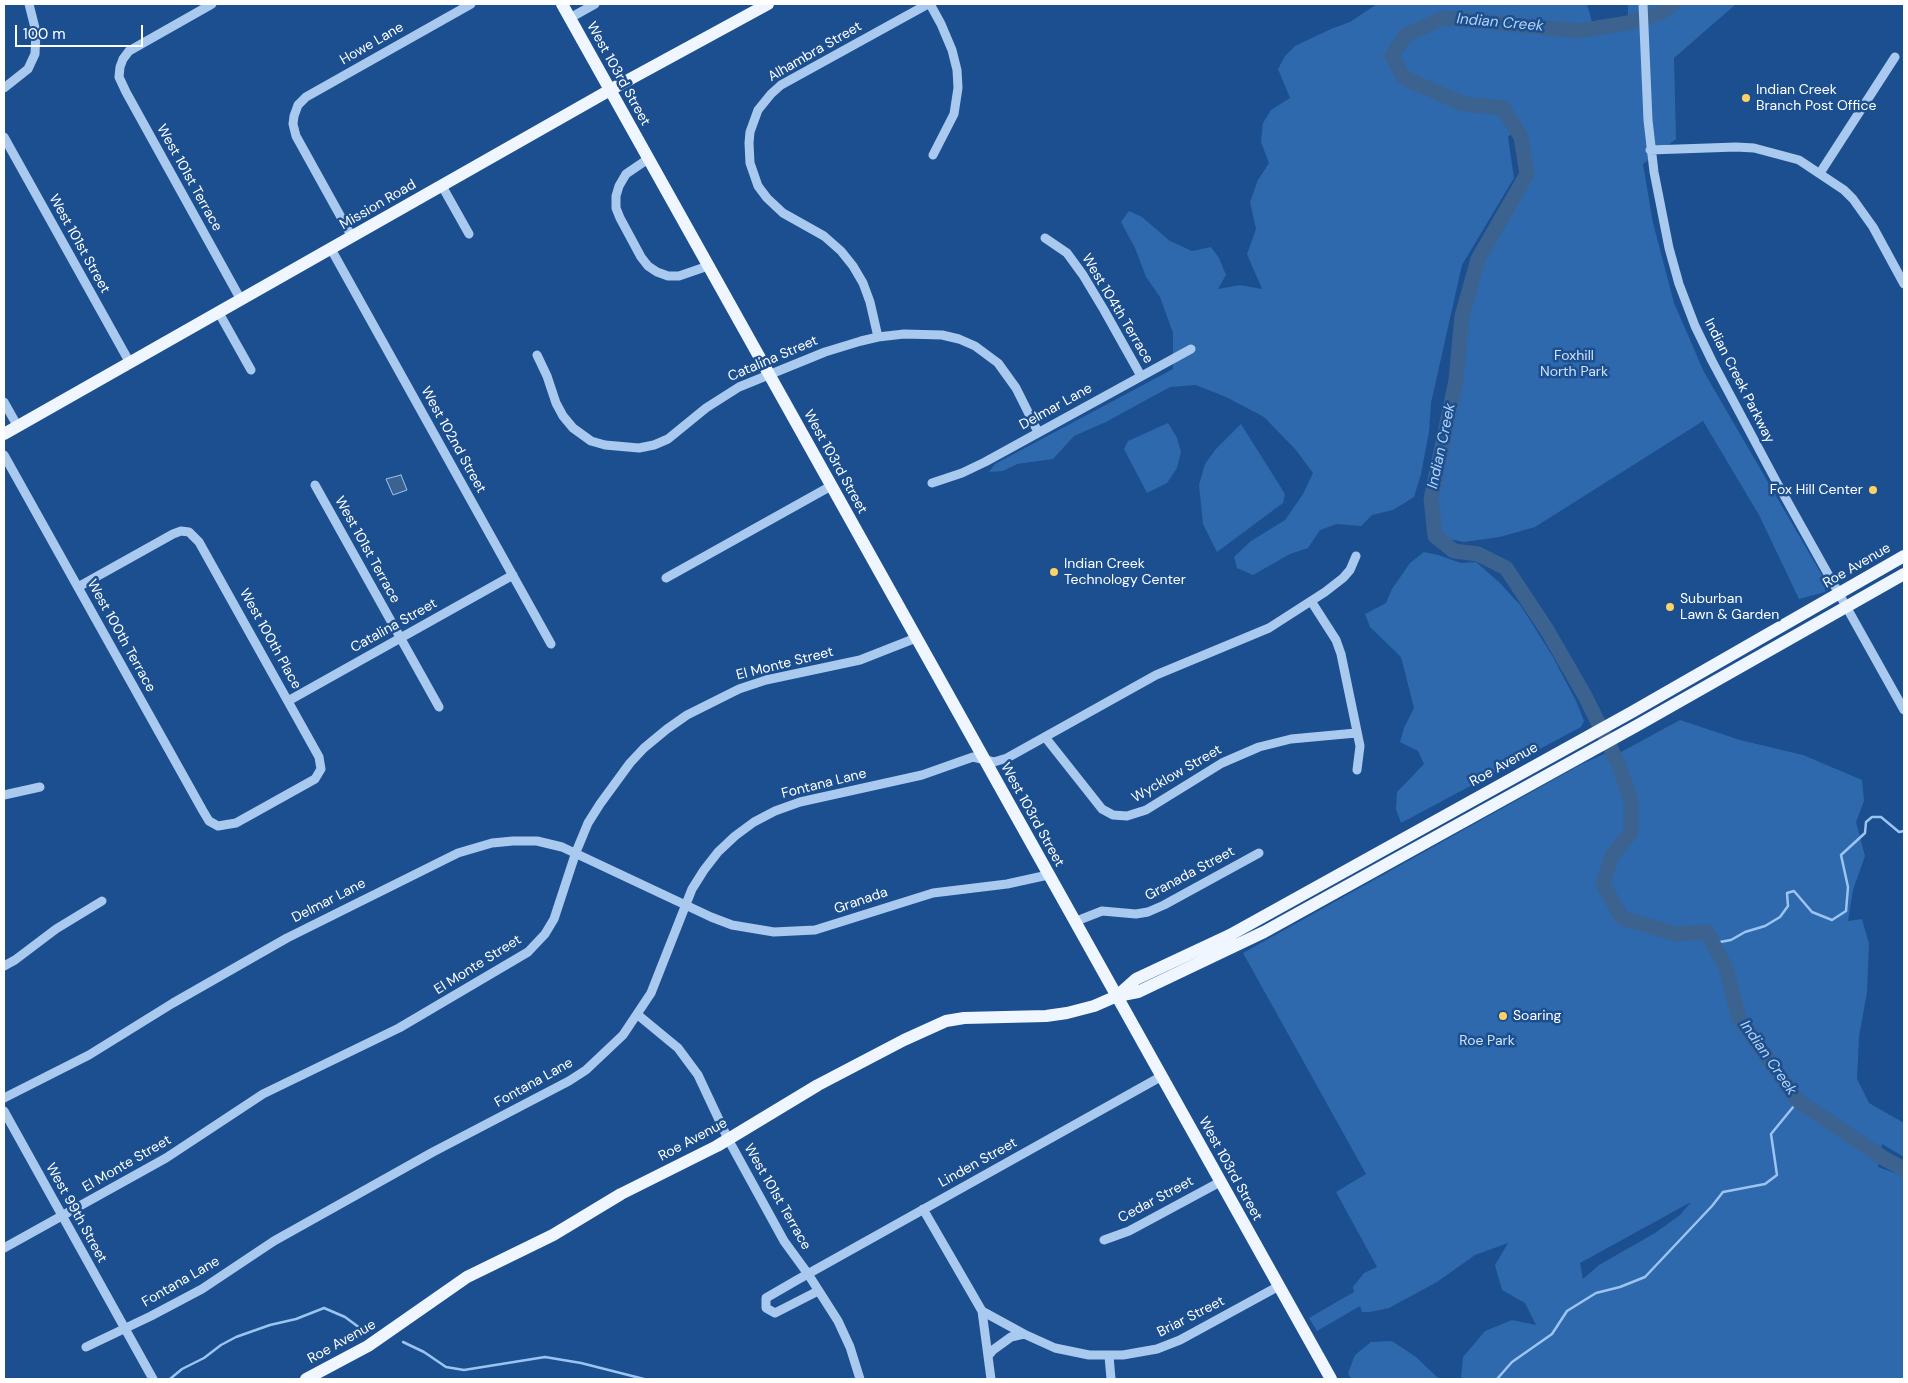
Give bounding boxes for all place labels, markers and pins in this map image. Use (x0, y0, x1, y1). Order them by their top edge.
place label: Indian Creek Branch Post Office (1756, 82, 1876, 114)
marker: Indian Creek Branch Post Office (1740, 92, 1752, 104)
place label: Fox Hill Center (1770, 482, 1863, 498)
marker: Fox Hill Center (1867, 484, 1879, 496)
place label: Indian Creek Technology Center (1064, 556, 1186, 588)
marker: Indian Creek Technology Center (1048, 566, 1060, 578)
place label: Suburban Lawn & Garden (1680, 591, 1779, 624)
marker: Suburban Lawn & Garden (1664, 601, 1676, 613)
place label: Soaring (1513, 1008, 1561, 1024)
marker: Soaring (1497, 1010, 1509, 1022)

